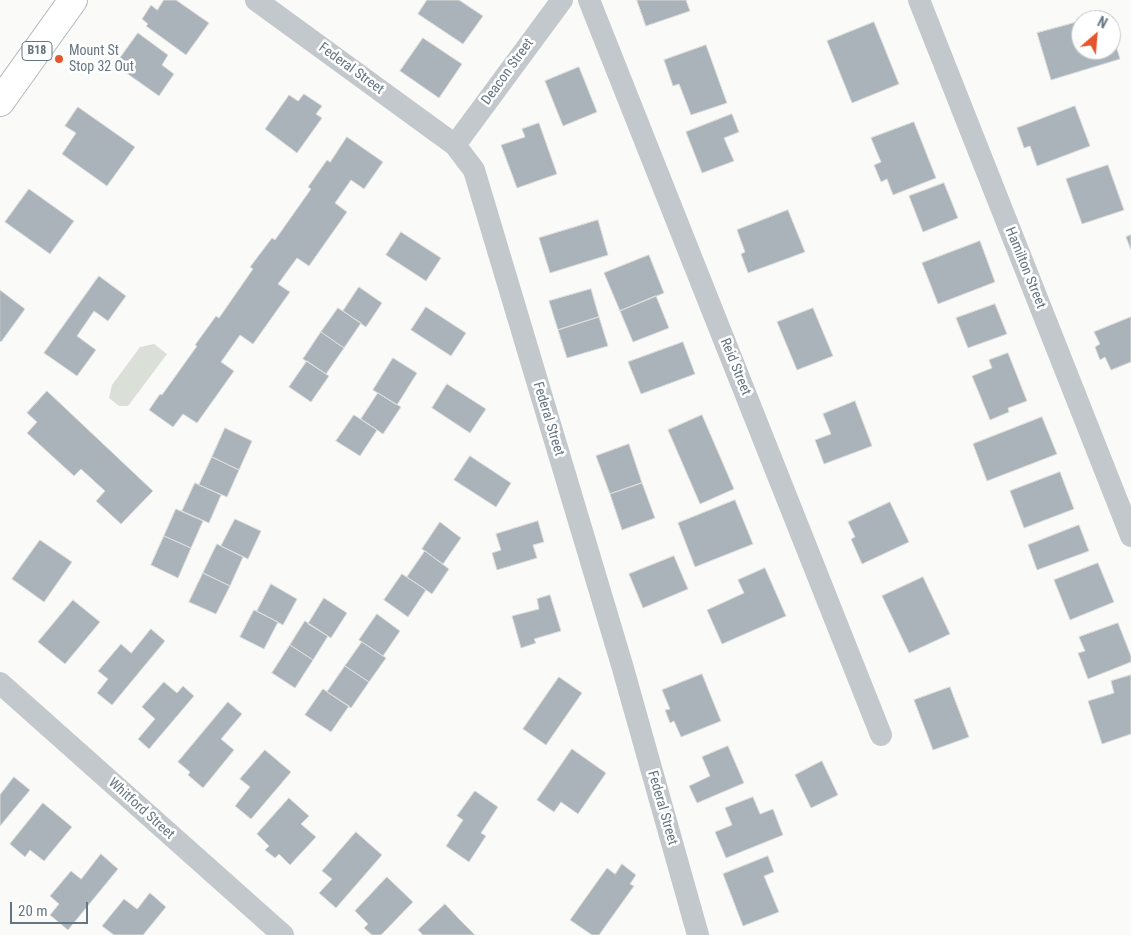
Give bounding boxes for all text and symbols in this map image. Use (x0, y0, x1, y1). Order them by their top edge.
north arrow (1071, 10, 1121, 60)
text: N (1095, 13, 1110, 32)
street label: Deacon Street (478, 36, 538, 108)
street label: Federal Street (315, 40, 387, 98)
road number: B18 (22, 41, 52, 60)
place label: Mount St Stop 32 Out (69, 43, 134, 75)
marker: Mount St Stop 32 Out (53, 53, 65, 65)
street label: Hamilton Street (1001, 225, 1049, 311)
street label: Reid Street (716, 336, 754, 398)
street label: Federal Street (529, 380, 567, 458)
street label: Federal Street (643, 769, 681, 847)
street label: Whitford Street (104, 775, 178, 843)
scale bar (12, 892, 90, 924)
text: 20 m (18, 902, 48, 920)

